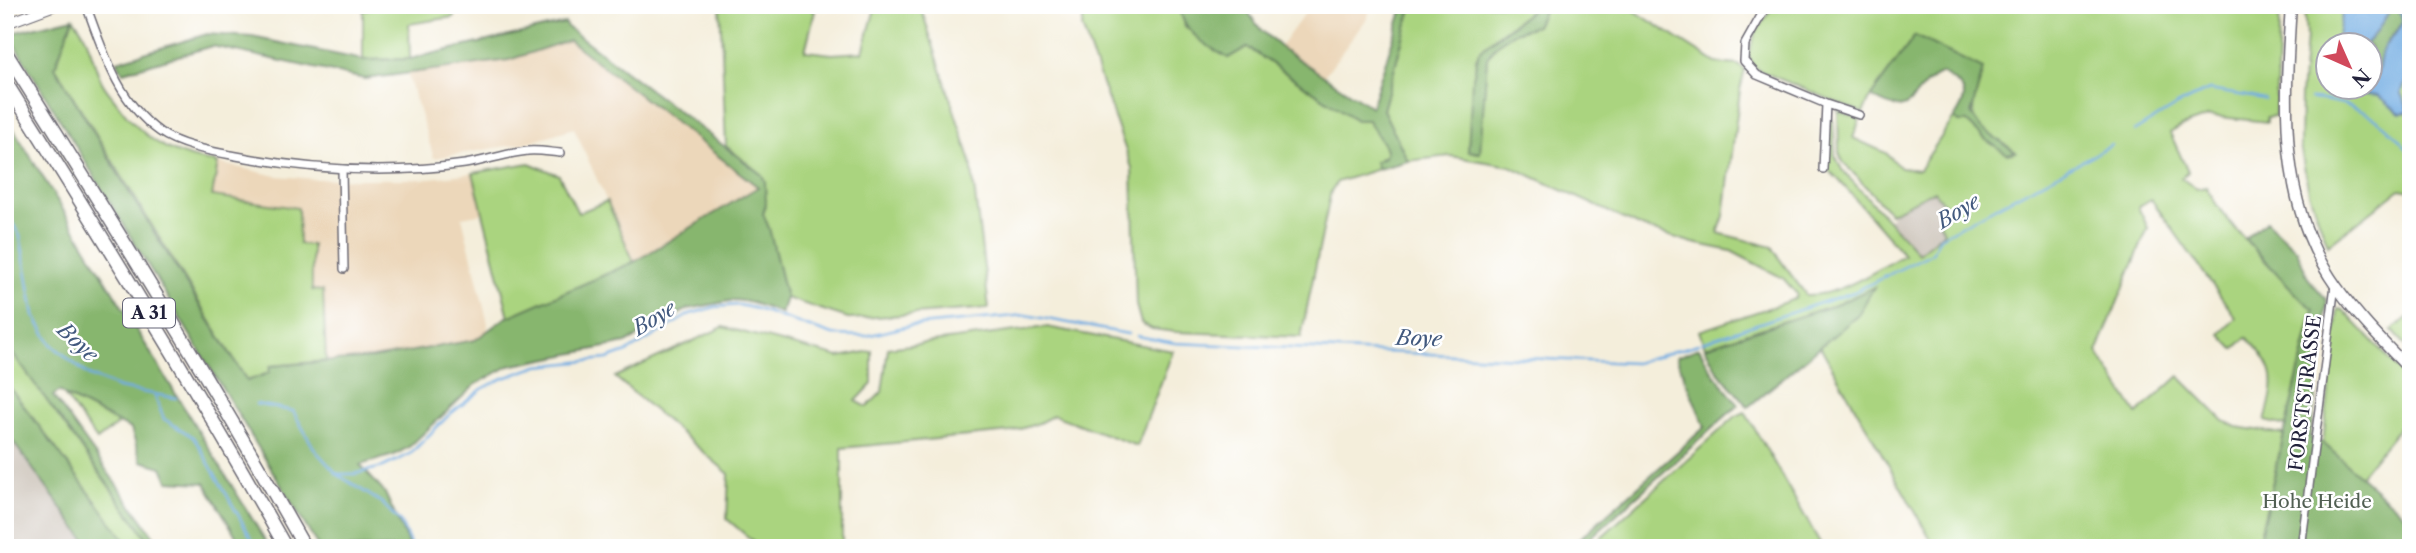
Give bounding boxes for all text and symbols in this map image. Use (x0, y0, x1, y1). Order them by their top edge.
north arrow (2314, 32, 2384, 102)
text: N (2347, 64, 2375, 92)
water label: Boye (1930, 188, 1985, 235)
water label: Boye (626, 295, 681, 342)
road number: A 31 (123, 298, 175, 328)
street label: FORSTSTRASSE (2284, 314, 2326, 472)
water label: Boye (51, 316, 104, 367)
water label: Boye (1394, 325, 1443, 351)
park label: Hohe Heide (2262, 490, 2372, 513)

